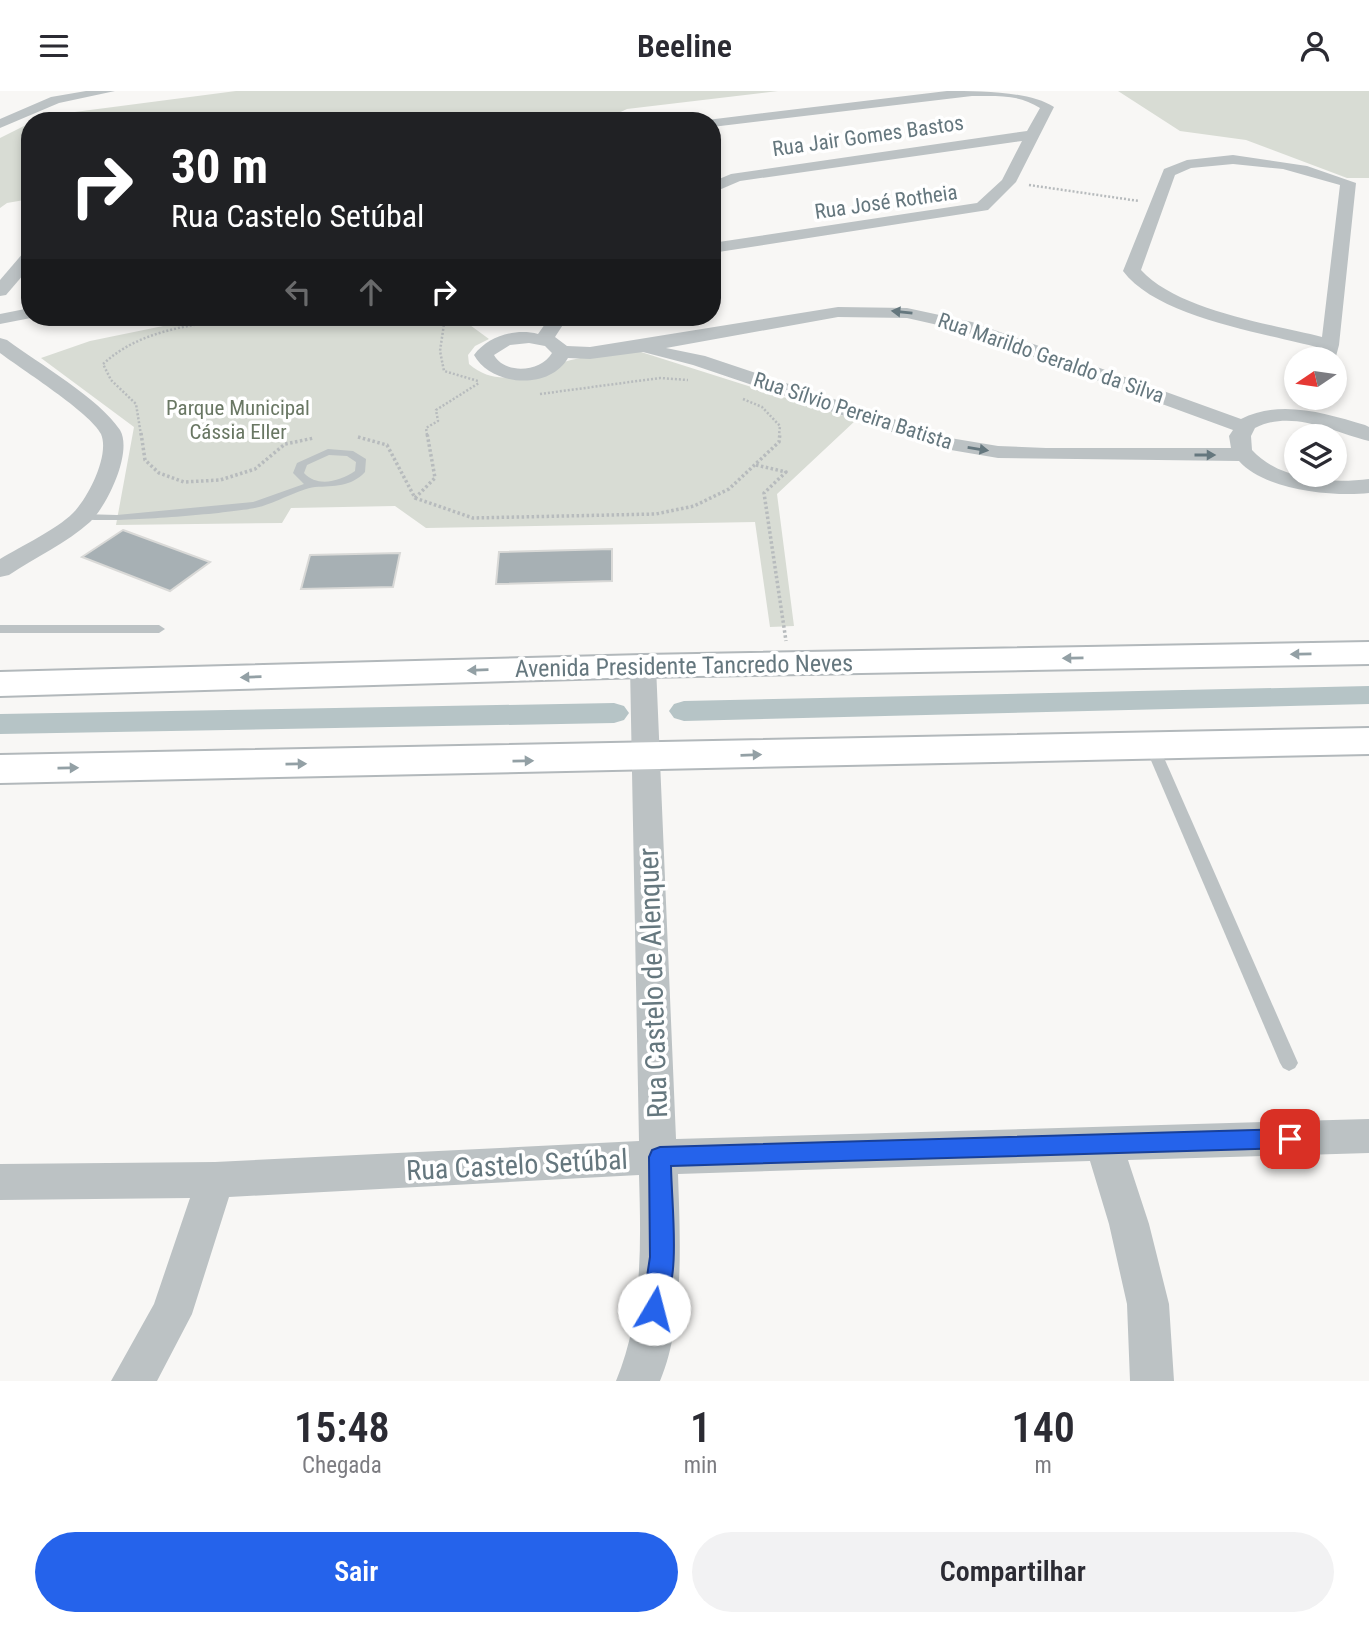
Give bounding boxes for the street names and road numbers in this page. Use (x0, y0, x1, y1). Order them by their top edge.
street label: Rua Jair Gomes Bastos (771, 111, 965, 161)
street label: Rua José Rotheia (813, 180, 959, 224)
street label: Rua Marildo Geraldo da Silva (935, 308, 1167, 408)
street label: Rua Sílvio Pereira Batista (751, 368, 955, 454)
street label: Avenida Presidente Tancredo Neves (515, 649, 853, 683)
street label: Rua Castelo de Alenquer (632, 847, 674, 1119)
street label: Rua Castelo Setúbal (405, 1143, 629, 1187)

